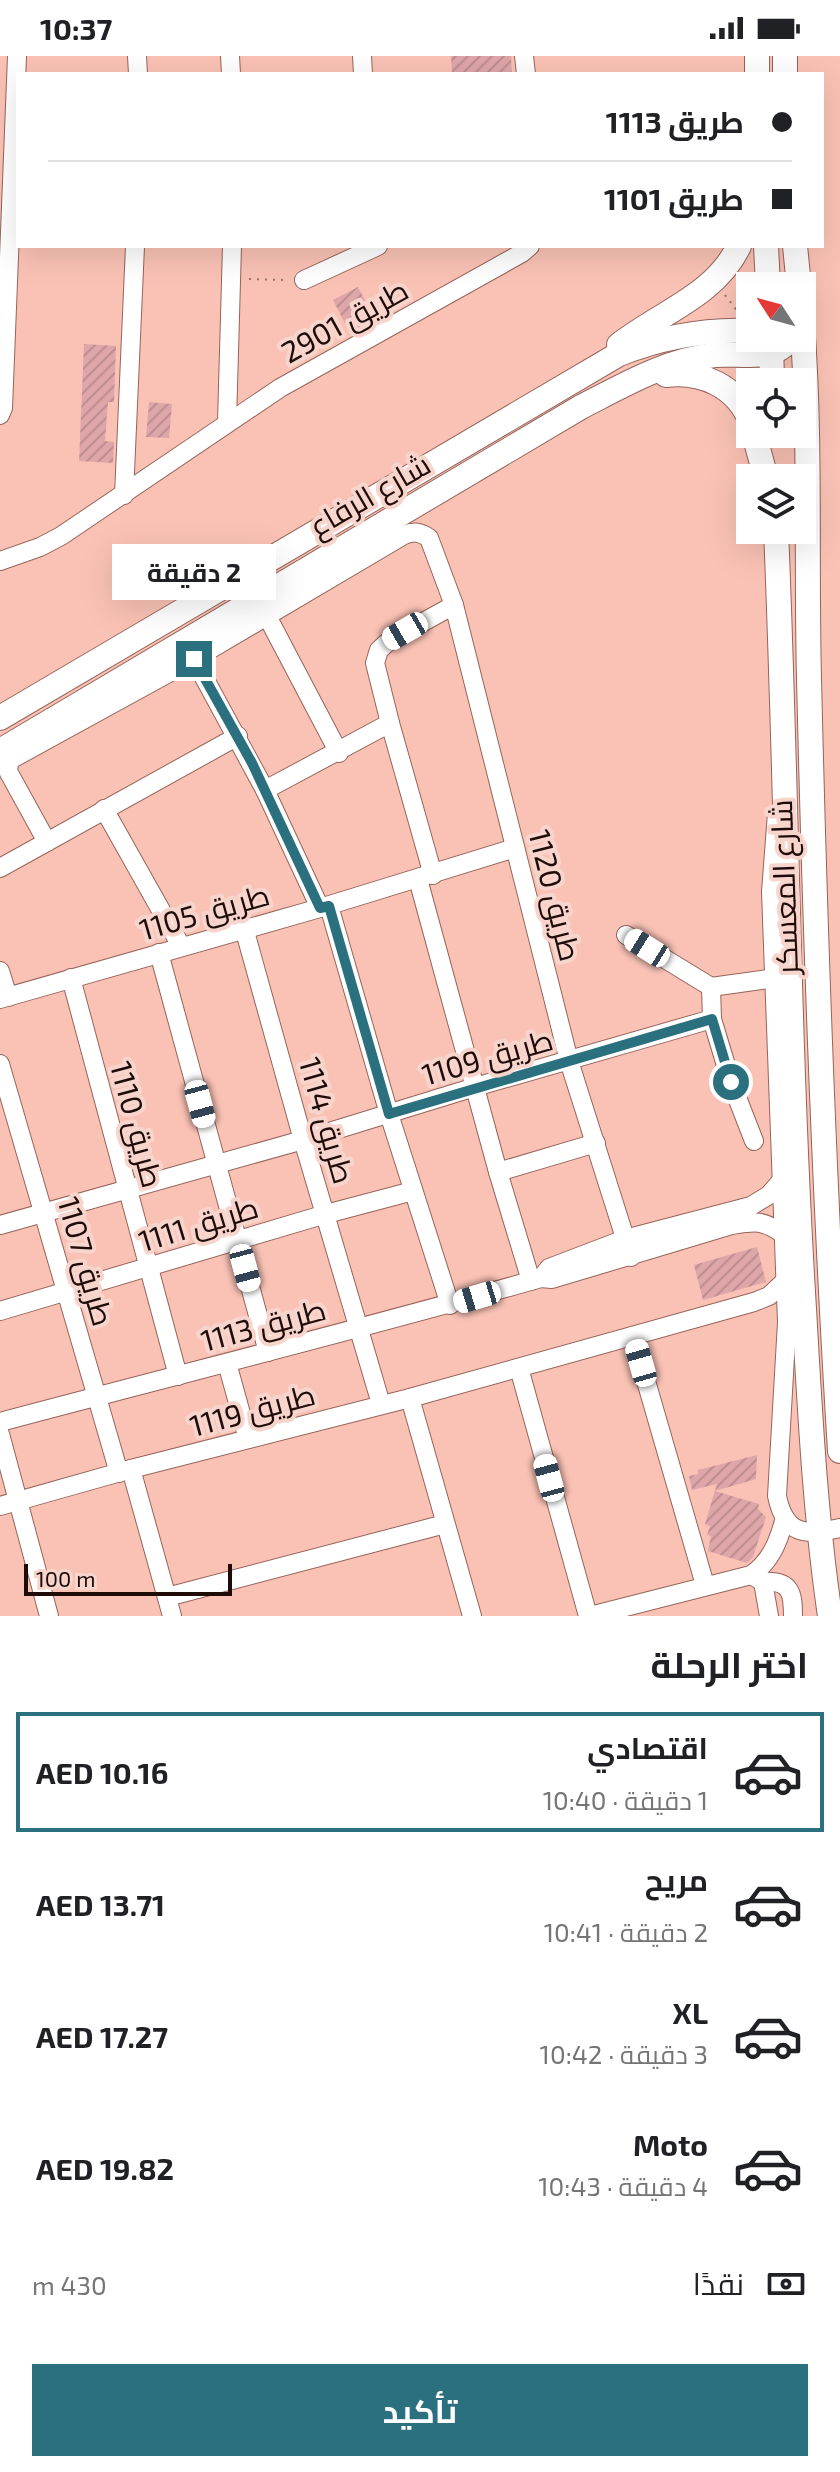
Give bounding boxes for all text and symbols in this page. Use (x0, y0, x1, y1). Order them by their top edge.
text: 10:37 (40, 10, 112, 46)
text: طريق 1113 (606, 103, 744, 139)
text: طريق 1101 (604, 180, 744, 216)
street label: طريق 2901 (274, 270, 415, 371)
north arrow (736, 272, 816, 352)
map controls (736, 272, 816, 544)
button: locate (736, 368, 816, 448)
street label: شارع الرفاع (302, 445, 438, 546)
button: layers (736, 464, 816, 544)
callout: 2 دقيقة (112, 543, 276, 599)
text: 2 دقيقة (147, 556, 241, 587)
car (378, 609, 432, 653)
route end (176, 641, 212, 677)
street label: شارع المعسكر (762, 799, 808, 977)
street label: طريق 1120 (520, 826, 590, 965)
street label: طريق 1105 (135, 875, 274, 949)
car (620, 925, 674, 971)
street label: طريق 1109 (417, 1020, 557, 1094)
street label: طريق 1114 (291, 1053, 363, 1188)
street label: طريق 1110 (102, 1057, 172, 1192)
route start (713, 1064, 749, 1100)
car (182, 1078, 218, 1130)
street label: طريق 1111 (134, 1188, 263, 1260)
street label: طريق 1107 (50, 1192, 123, 1330)
car (227, 1242, 263, 1294)
car (451, 1279, 503, 1315)
street label: طريق 1113 (197, 1290, 330, 1360)
car (623, 1337, 659, 1389)
street label: طريق 1119 (185, 1375, 319, 1445)
car (531, 1452, 567, 1504)
scale bar (24, 1560, 232, 1596)
text: 100 m (36, 1565, 95, 1591)
text: اختر الرحلة (651, 1642, 808, 1685)
text: اقتصادي (587, 1729, 708, 1765)
icon: car (732, 1736, 804, 1808)
text: AED 10.16 (36, 1754, 168, 1790)
text: 1 دقيقة · 10:40 (543, 1784, 708, 1815)
text: مريح (645, 1861, 708, 1897)
icon: car (732, 1868, 804, 1940)
text: AED 13.71 (36, 1886, 165, 1922)
text: 2 دقيقة · 10:41 (544, 1916, 708, 1947)
text: XL (673, 1994, 708, 2030)
icon: car (732, 2000, 804, 2072)
text: AED 17.27 (36, 2018, 168, 2054)
text: 3 دقيقة · 10:42 (540, 2038, 708, 2069)
text: Moto (633, 2126, 708, 2162)
icon: car (732, 2132, 804, 2204)
text: AED 19.82 (36, 2150, 174, 2186)
text: 4 دقيقة · 10:43 (538, 2170, 708, 2201)
icon: cash (764, 2262, 808, 2306)
text: نقدًا (693, 2265, 744, 2301)
text: 430 m (32, 2269, 107, 2300)
button: تأكيد (32, 2364, 808, 2456)

